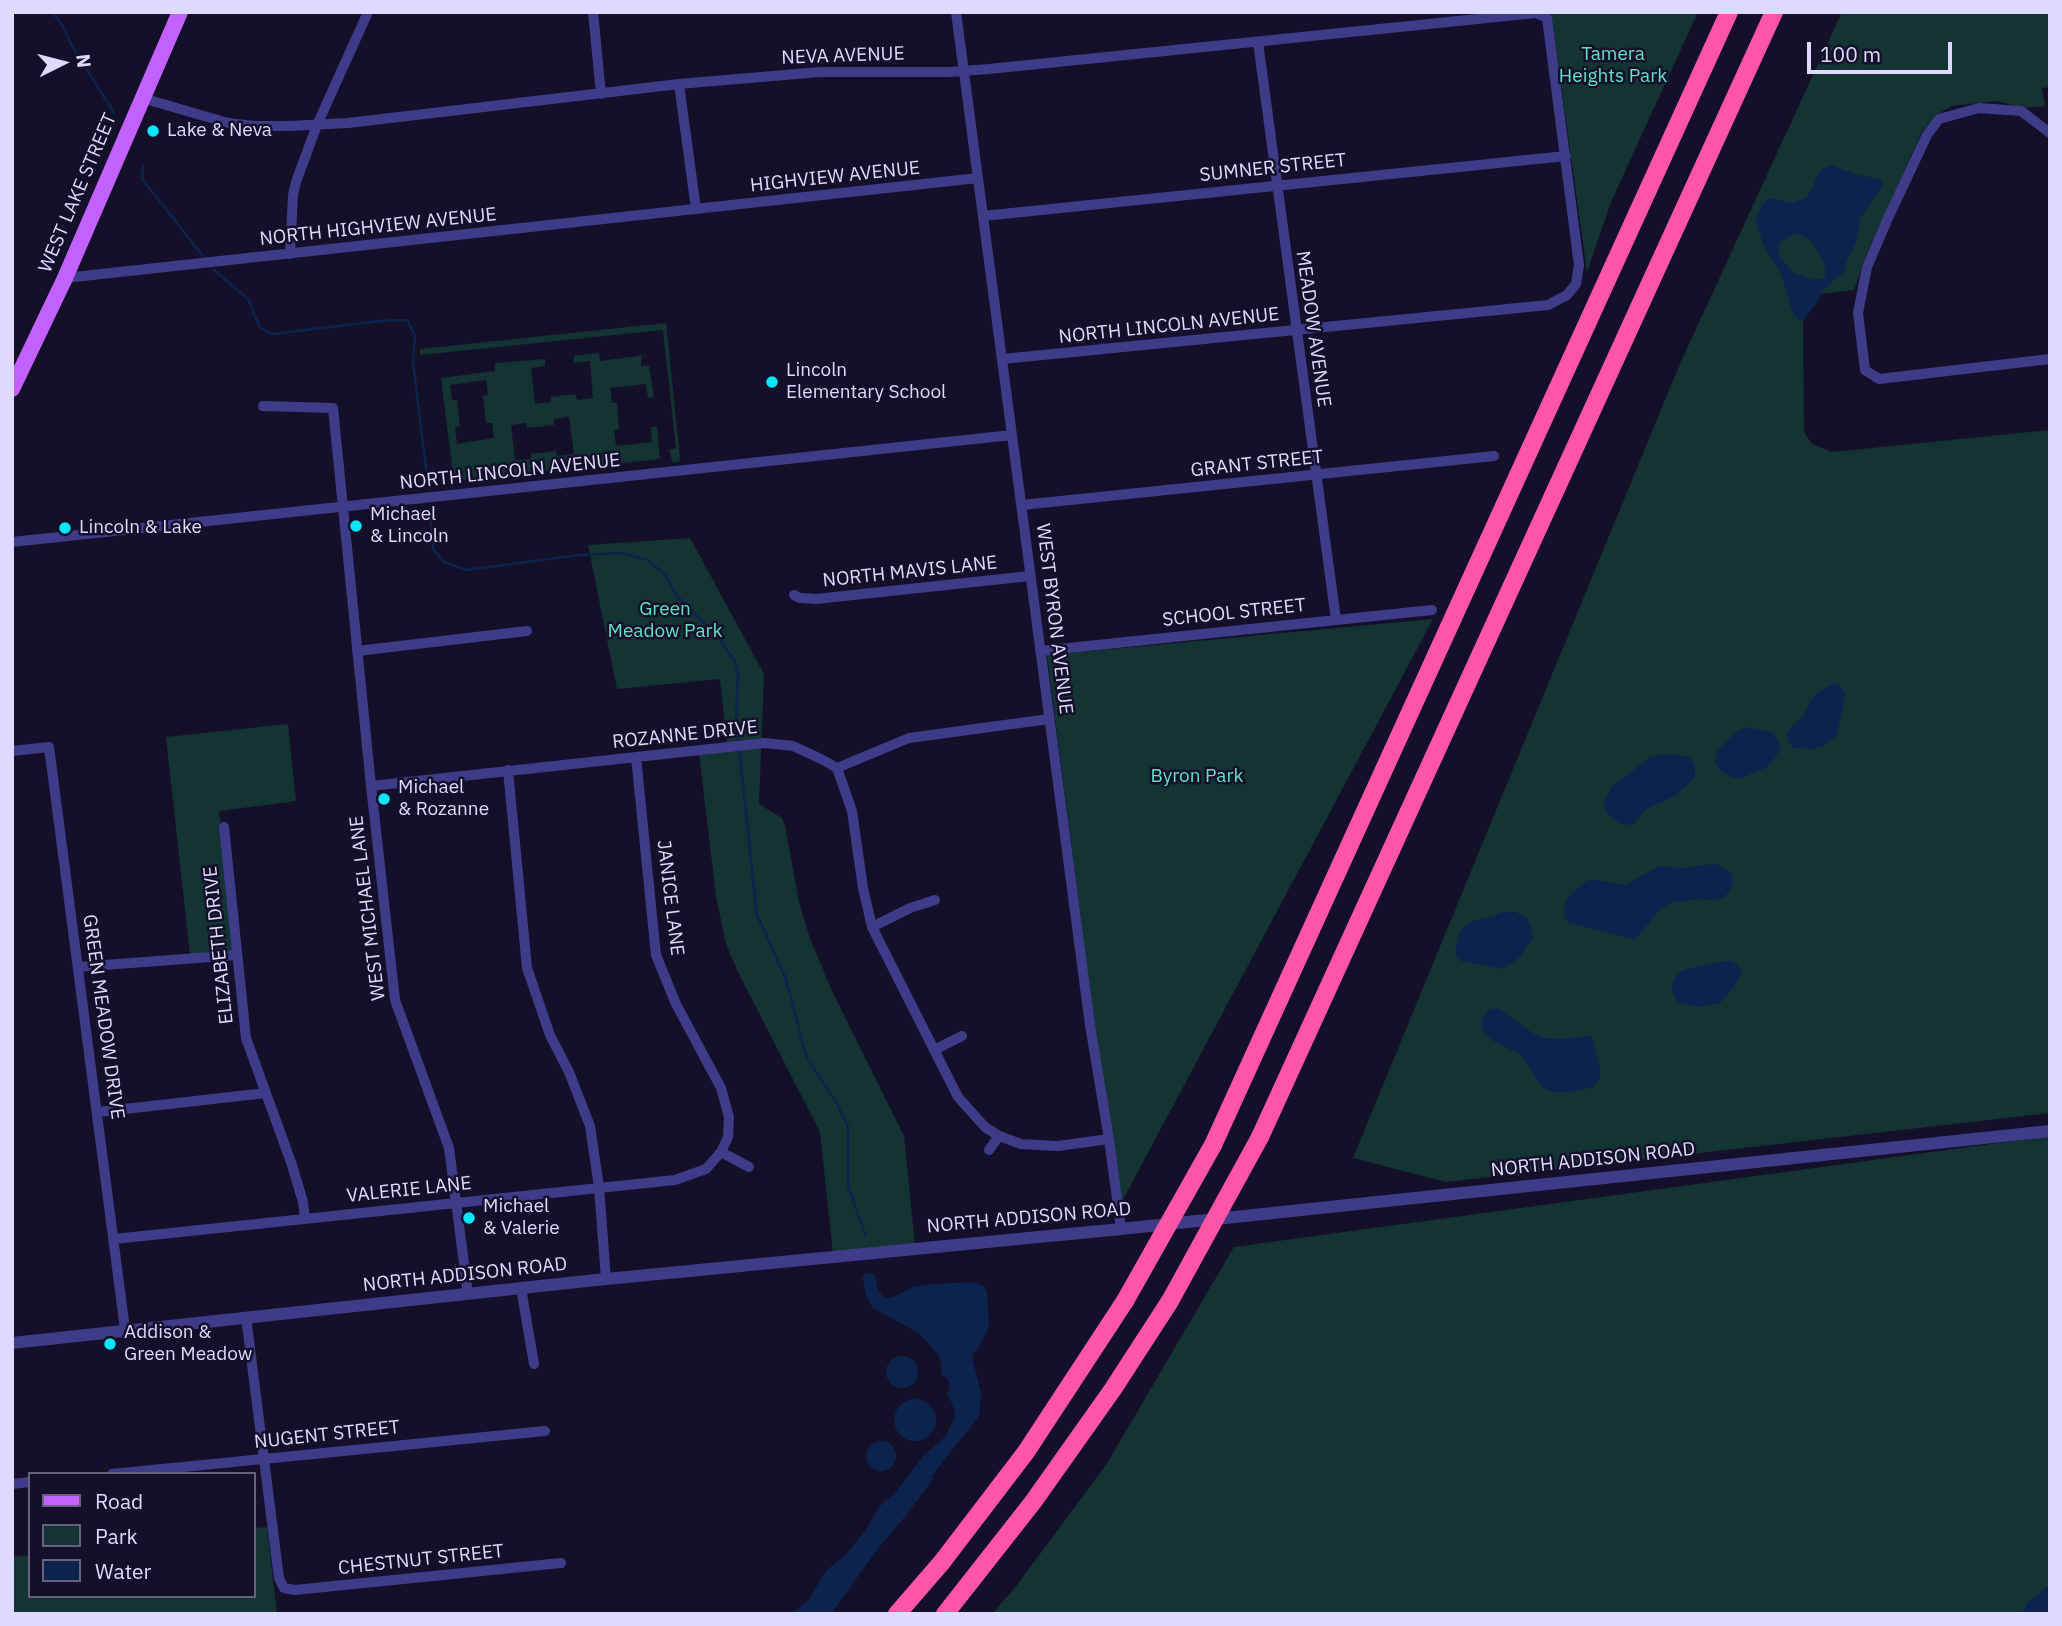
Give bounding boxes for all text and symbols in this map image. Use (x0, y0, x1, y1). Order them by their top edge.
north arrow (28, 28, 98, 98)
scale bar (1810, 28, 1955, 72)
text: 100 m (1820, 40, 1881, 68)
street label: NEVA AVENUE (781, 42, 905, 70)
park label: Tamera Heights Park (1559, 44, 1667, 88)
text: N (71, 53, 97, 69)
street label: WEST LAKE STREET (34, 110, 122, 276)
place label: Lake & Neva (167, 120, 272, 142)
marker: Lake & Neva (145, 123, 161, 139)
street label: SUMNER STREET (1199, 149, 1347, 187)
street label: HIGHVIEW AVENUE (749, 157, 921, 197)
street label: NORTH HIGHVIEW AVENUE (258, 203, 498, 251)
street label: MEADOW AVENUE (1291, 249, 1335, 409)
street label: NORTH LINCOLN AVENUE (1058, 303, 1280, 349)
place label: Lincoln Elementary School (786, 360, 946, 404)
marker: Lincoln Elementary School (764, 374, 780, 390)
street label: GRANT STREET (1190, 446, 1324, 482)
street label: NORTH LINCOLN AVENUE (399, 449, 621, 495)
place label: Michael & Lincoln (370, 504, 449, 548)
place label: Lincoln & Lake (79, 517, 202, 539)
marker: Michael & Lincoln (348, 518, 364, 534)
marker: Lincoln & Lake (57, 520, 73, 536)
street label: WEST BYRON AVENUE (1031, 522, 1077, 716)
street label: NORTH MAVIS LANE (822, 551, 998, 593)
street label: SCHOOL STREET (1161, 594, 1307, 632)
park label: Green Meadow Park (607, 599, 723, 643)
street label: ROZANNE DRIVE (611, 716, 759, 754)
park label: Byron Park (1151, 766, 1243, 788)
place label: Michael & Rozanne (398, 777, 489, 821)
marker: Michael & Rozanne (376, 791, 392, 807)
street label: WEST MICHAEL LANE (345, 814, 391, 1002)
street label: JANICE LANE (652, 839, 688, 957)
street label: ELIZABETH DRIVE (199, 865, 239, 1025)
street label: GREEN MEADOW DRIVE (77, 913, 129, 1121)
street label: NORTH ADDISON ROAD (1490, 1138, 1696, 1182)
street label: VALERIE LANE (345, 1172, 473, 1208)
place label: Michael & Valerie (483, 1196, 560, 1240)
street label: NORTH ADDISON ROAD (926, 1198, 1132, 1238)
marker: Michael & Valerie (461, 1210, 477, 1226)
street label: NORTH ADDISON ROAD (362, 1253, 568, 1297)
place label: Addison & Green Meadow (124, 1322, 252, 1366)
marker: Addison & Green Meadow (102, 1336, 118, 1352)
street label: NUGENT STREET (253, 1416, 401, 1454)
legend (28, 1472, 256, 1598)
text: Road (95, 1487, 143, 1515)
text: Park (95, 1522, 138, 1550)
street label: CHESTNUT STREET (337, 1540, 505, 1580)
text: Water (95, 1557, 151, 1585)

